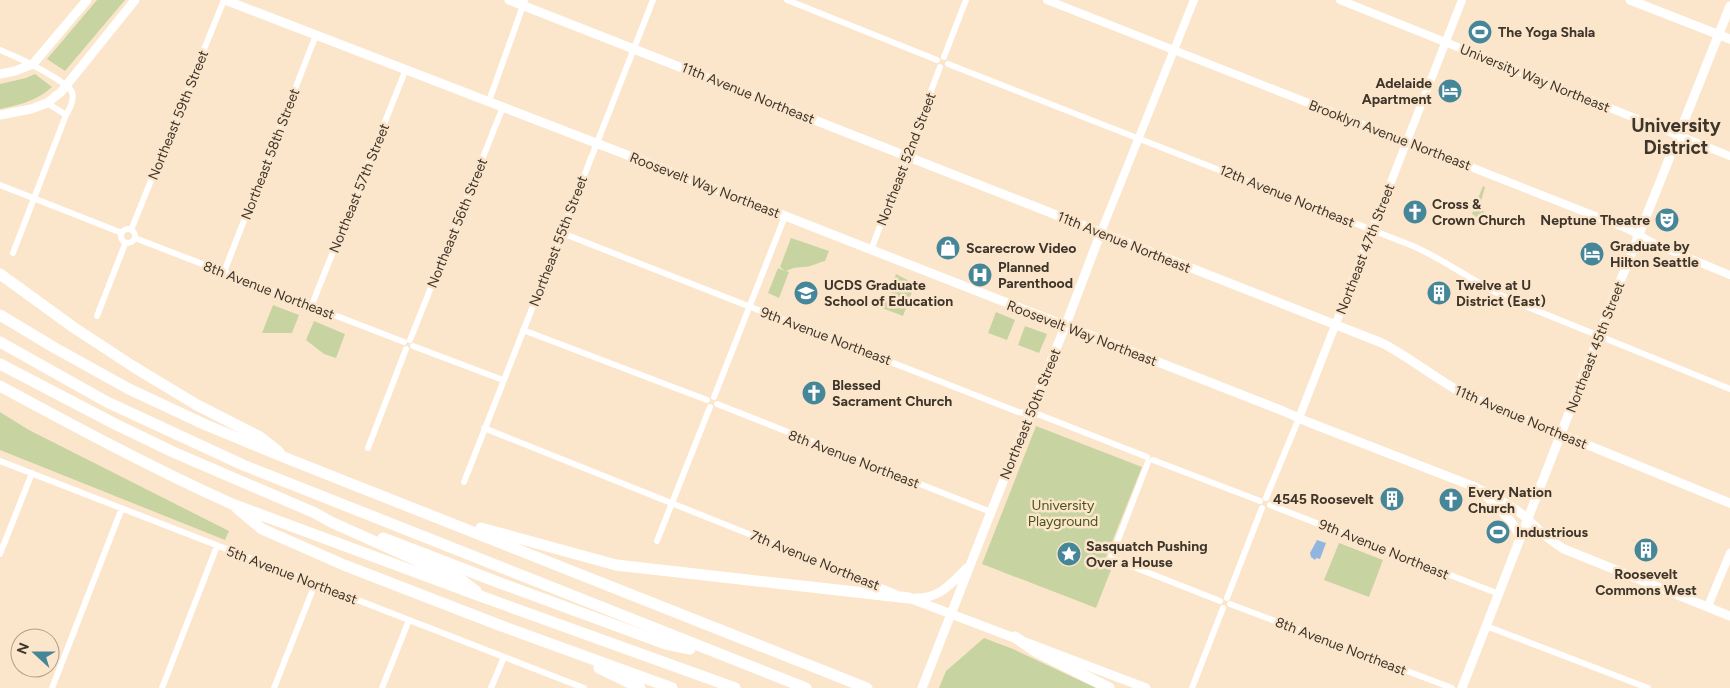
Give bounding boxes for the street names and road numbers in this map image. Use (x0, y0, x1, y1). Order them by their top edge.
street label: University Way Northeast (1457, 41, 1612, 116)
street label: Northeast 59th Street (145, 48, 212, 183)
street label: 11th Avenue Northeast (679, 59, 817, 128)
street label: Northeast 58th Street (238, 86, 303, 222)
street label: Northeast 52nd Street (873, 90, 940, 228)
street label: Brooklyn Avenue Northeast (1306, 97, 1473, 174)
street label: Northeast 57th Street (326, 121, 393, 255)
street label: Roosevelt Way Northeast (627, 149, 782, 222)
street label: Northeast 56th Street (424, 156, 491, 291)
street label: 12th Avenue Northeast (1217, 162, 1357, 231)
street label: Northeast 55th Street (526, 173, 591, 309)
street label: Northeast 47th Street (1333, 181, 1398, 317)
street label: 11th Avenue Northeast (1055, 208, 1193, 277)
street label: 8th Avenue Northeast (201, 258, 337, 323)
street label: Northeast 45th Street (1563, 279, 1628, 415)
street label: Roosevelt Way Northeast (1004, 297, 1159, 370)
street label: 9th Avenue Northeast (758, 304, 894, 369)
street label: Northeast 50th Street (996, 346, 1064, 482)
street label: 11th Avenue Northeast (1452, 382, 1590, 453)
street label: 8th Avenue Northeast (786, 427, 922, 492)
street label: 9th Avenue Northeast (1316, 516, 1451, 583)
street label: 7th Avenue Northeast (748, 527, 882, 594)
street label: 5th Avenue Northeast (224, 543, 360, 608)
street label: 8th Avenue Northeast (1273, 614, 1409, 679)

